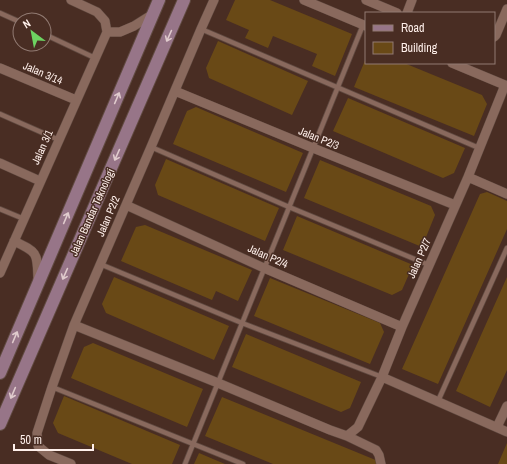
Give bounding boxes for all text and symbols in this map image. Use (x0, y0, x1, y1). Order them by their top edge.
north arrow (12, 12, 52, 52)
legend (365, 12, 495, 64)
text: N (20, 16, 33, 31)
text: Road (401, 20, 425, 36)
one-way arrow (164, 29, 172, 41)
text: Building (401, 40, 438, 56)
street label: Jalan 3/14 (21, 58, 65, 88)
one-way arrow (114, 92, 121, 104)
street label: Jalan P2/3 (297, 124, 341, 152)
street label: Jalan 3/1 (28, 127, 56, 167)
one-way arrow (113, 149, 120, 161)
street label: Jalan Bandar Teknologi (66, 166, 118, 258)
street label: Jalan P2/2 (93, 194, 123, 238)
one-way arrow (63, 212, 70, 224)
street label: Jalan P2/7 (404, 236, 434, 280)
street label: Jalan P2/4 (246, 241, 290, 271)
one-way arrow (61, 268, 68, 280)
one-way arrow (12, 332, 20, 344)
one-way arrow (9, 387, 16, 399)
scale bar (14, 426, 93, 452)
text: 50 m (20, 432, 42, 448)

